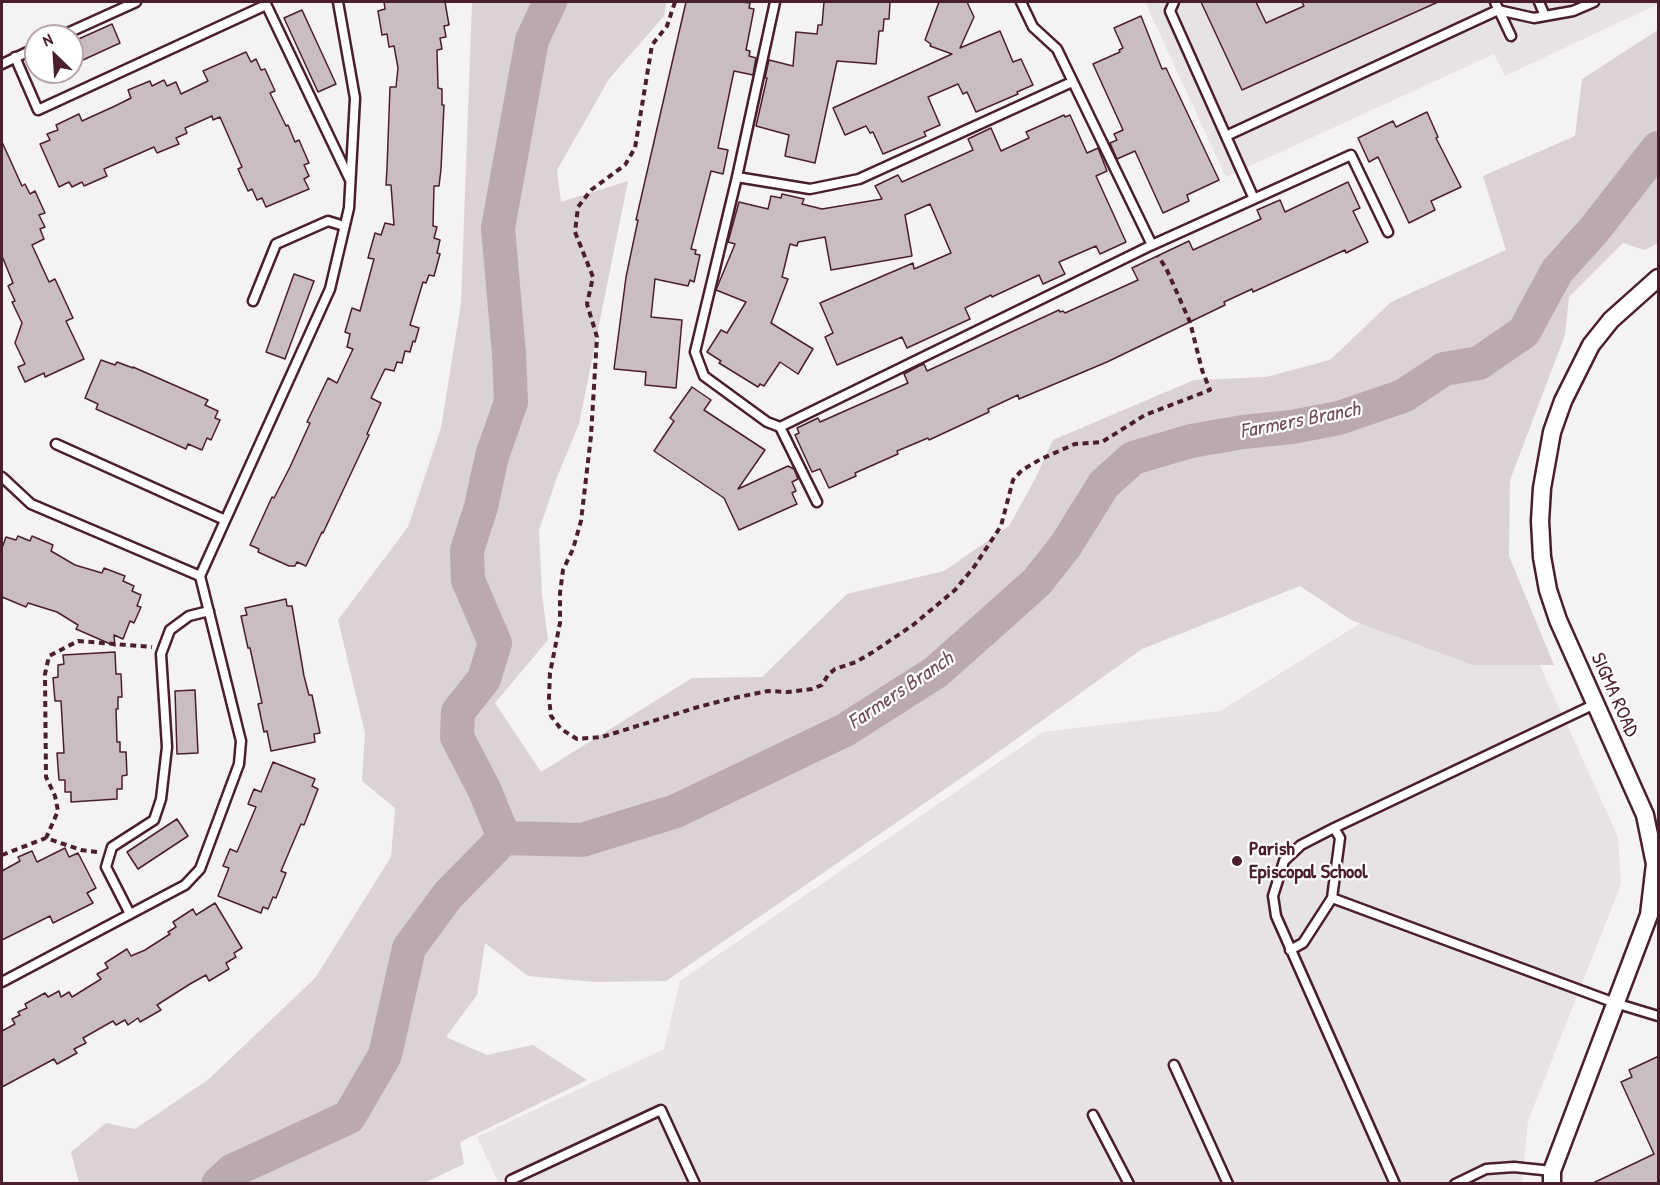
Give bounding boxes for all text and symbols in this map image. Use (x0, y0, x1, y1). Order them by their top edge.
north arrow (24, 24, 84, 84)
text: N (39, 28, 56, 51)
water label: Farmers Branch (1238, 397, 1362, 445)
water label: Farmers Branch (844, 647, 958, 735)
street label: SIGMA ROAD (1585, 649, 1643, 741)
place label: Parish Episcopal School (1249, 838, 1367, 885)
marker: Parish Episcopal School (1230, 854, 1244, 868)

